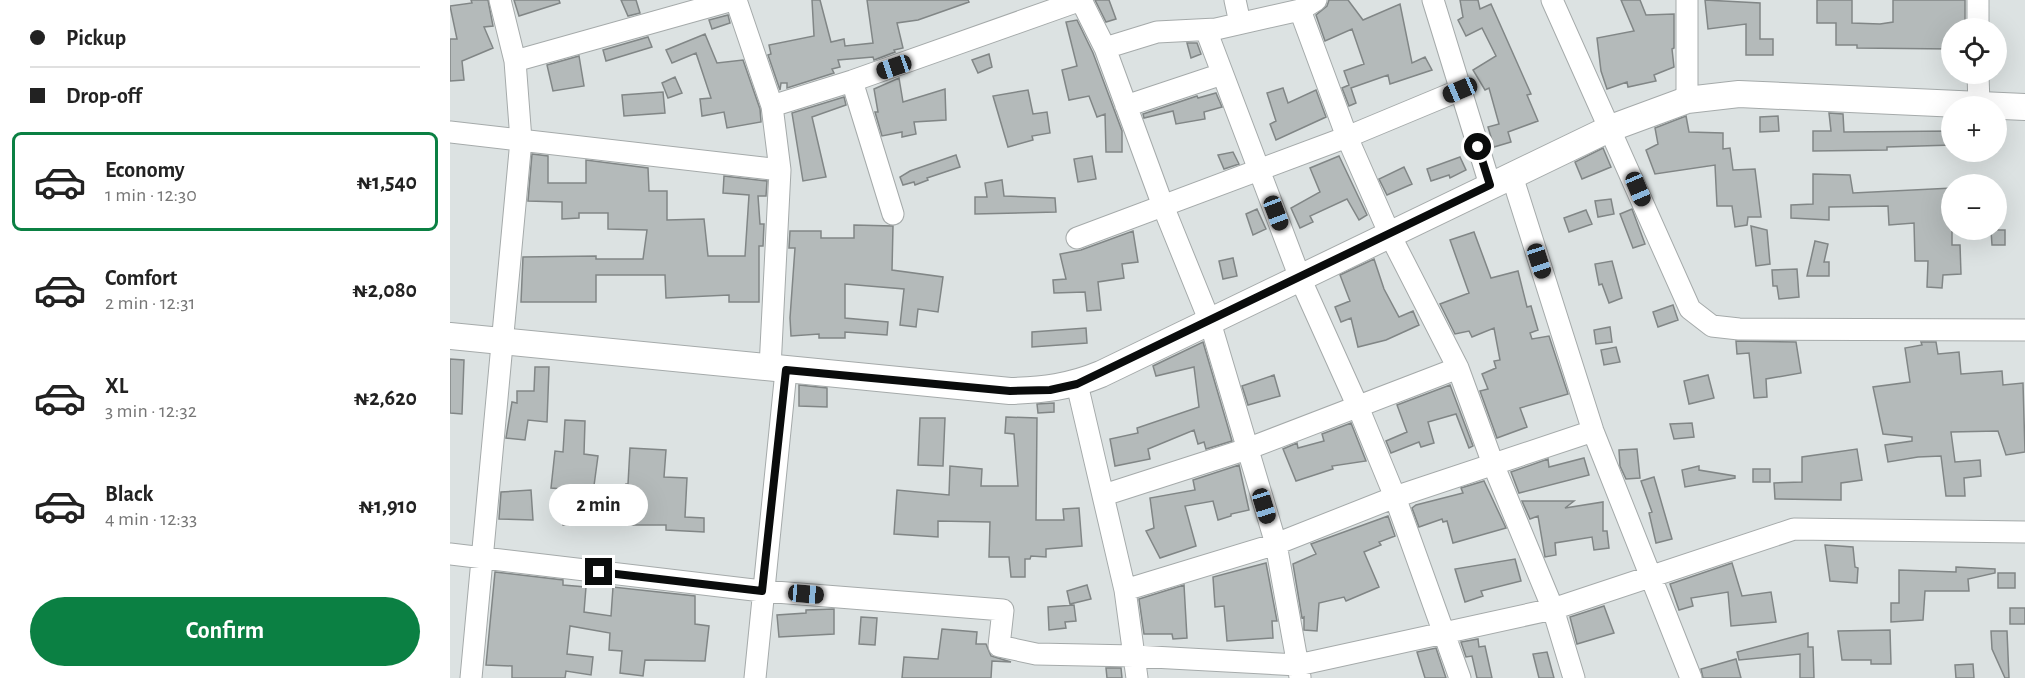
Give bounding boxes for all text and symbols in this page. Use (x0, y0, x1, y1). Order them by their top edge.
map controls (1941, 18, 2007, 240)
button: locate (1941, 18, 2007, 84)
text: Pickup (66, 27, 126, 49)
car (874, 53, 914, 81)
car (1440, 75, 1480, 105)
text: Drop-off (66, 85, 142, 107)
button: + (1941, 96, 2007, 162)
route start (1464, 133, 1491, 160)
icon: car (33, 155, 87, 209)
text: Economy (105, 159, 185, 181)
car (1623, 169, 1653, 209)
text: ₦1,540 (356, 171, 417, 193)
button: − (1941, 174, 2007, 240)
text: 1 min · 12:30 (105, 185, 197, 205)
car (1261, 193, 1291, 233)
car (1525, 241, 1553, 281)
icon: car (33, 263, 87, 317)
text: Comfort (105, 267, 177, 289)
text: ₦2,080 (352, 279, 417, 301)
text: 2 min · 12:31 (105, 293, 195, 313)
icon: car (33, 371, 87, 425)
text: XL (105, 375, 128, 397)
text: ₦2,620 (354, 387, 417, 409)
text: 3 min · 12:32 (105, 401, 197, 421)
icon: car (33, 479, 87, 533)
text: Black (105, 483, 153, 505)
callout: 2 min (550, 485, 648, 527)
car (1250, 486, 1278, 526)
text: ₦1,910 (359, 495, 417, 517)
text: 2 min (576, 495, 621, 515)
text: 4 min · 12:33 (105, 509, 197, 529)
route end (585, 558, 612, 585)
car (787, 583, 825, 605)
button: Confirm (30, 597, 420, 666)

